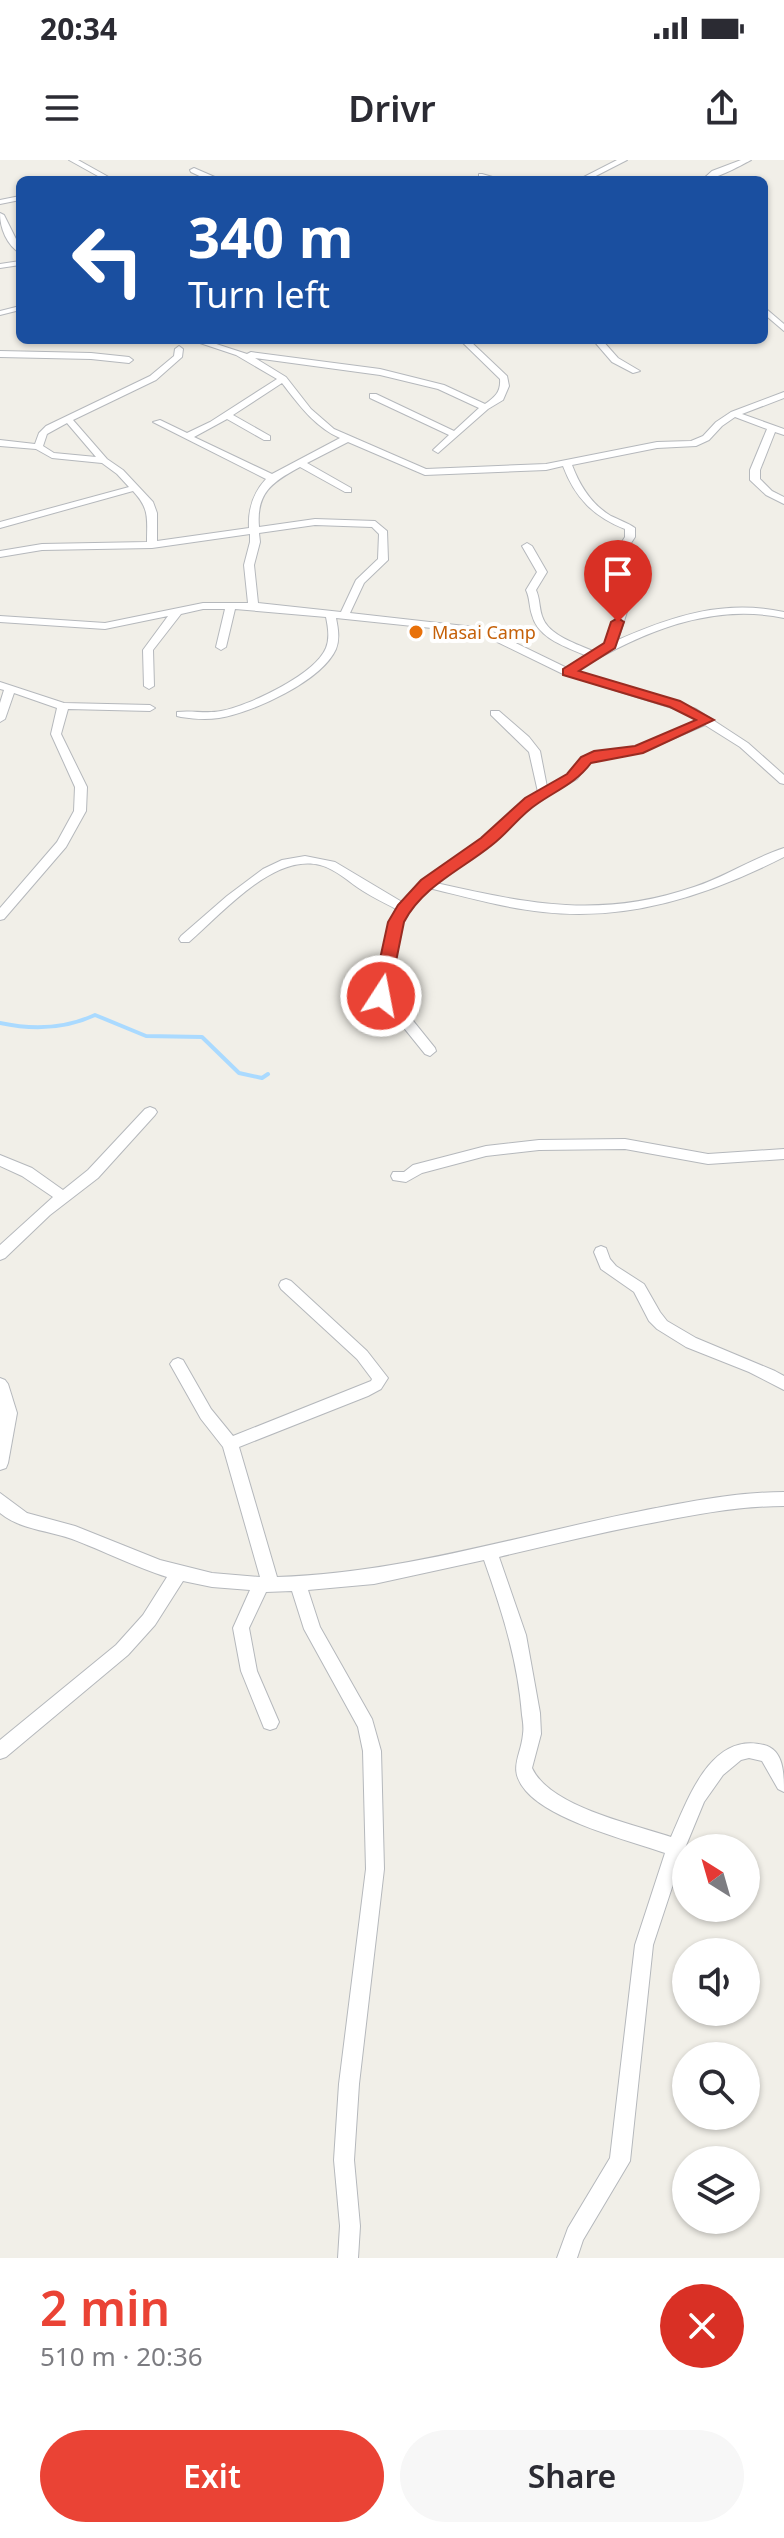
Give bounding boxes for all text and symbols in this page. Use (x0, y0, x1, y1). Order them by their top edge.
text: 20:34 (40, 8, 117, 49)
text: Drivr (348, 84, 436, 133)
icon: menu (40, 86, 84, 130)
icon: share (700, 86, 744, 130)
text: 340 m (188, 198, 353, 274)
icon: left (56, 208, 160, 312)
text: Turn left (188, 270, 330, 319)
pin (584, 540, 652, 622)
icon: arrive (596, 552, 640, 596)
place label: Masai Camp (432, 620, 536, 644)
marker: Masai Camp (407, 623, 425, 641)
position arrow (339, 954, 423, 1038)
north arrow (672, 1834, 760, 1922)
map controls (672, 1834, 760, 2234)
button: sound (672, 1938, 760, 2026)
button: search (672, 2042, 760, 2130)
button: layers (672, 2146, 760, 2234)
text: 2 min (40, 2275, 170, 2340)
button: close (660, 2284, 744, 2368)
text: 510 m · 20:36 (40, 2338, 203, 2374)
button: Exit (40, 2430, 384, 2522)
button: Share (400, 2430, 744, 2522)

